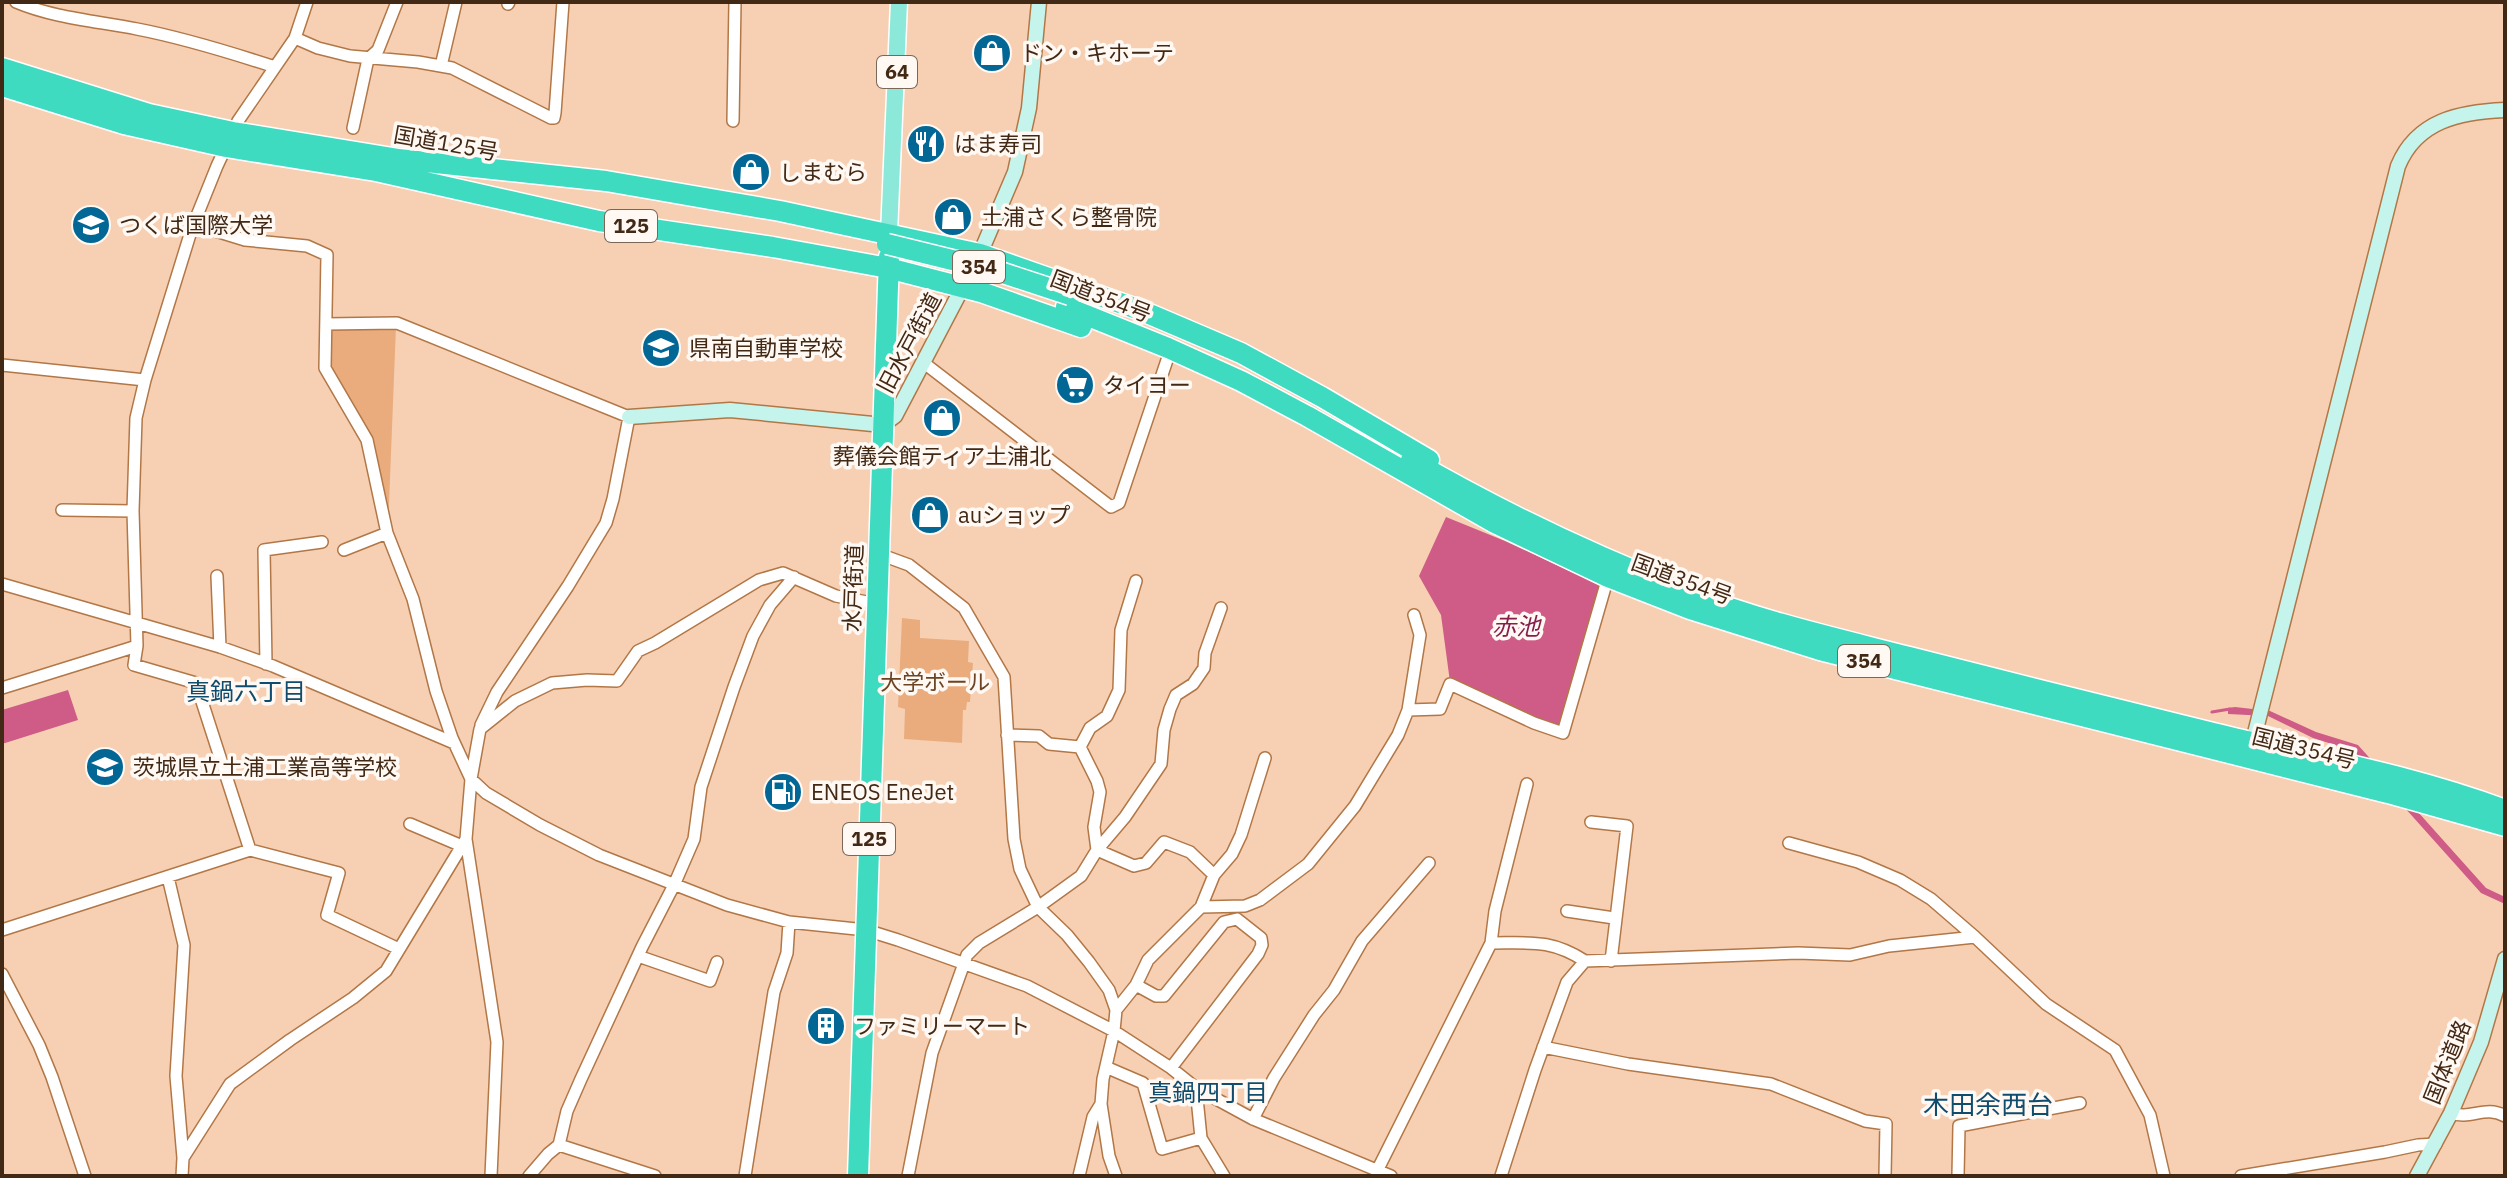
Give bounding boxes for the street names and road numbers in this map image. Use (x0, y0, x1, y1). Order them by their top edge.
road number: 64 (877, 56, 917, 88)
street label: 国道125号 (392, 119, 501, 166)
road number: 125 (605, 210, 657, 242)
road number: 354 (953, 251, 1005, 283)
street label: 国道354号 (1047, 263, 1156, 328)
street label: 旧水戸街道 (870, 287, 947, 398)
street label: 水戸街道 (836, 543, 869, 632)
street label: 国道354号 (1628, 547, 1737, 610)
road number: 354 (1838, 645, 1890, 677)
street label: 国道354号 (2249, 721, 2359, 774)
road number: 125 (843, 823, 895, 855)
street label: 国体道路 (2417, 1016, 2476, 1108)

